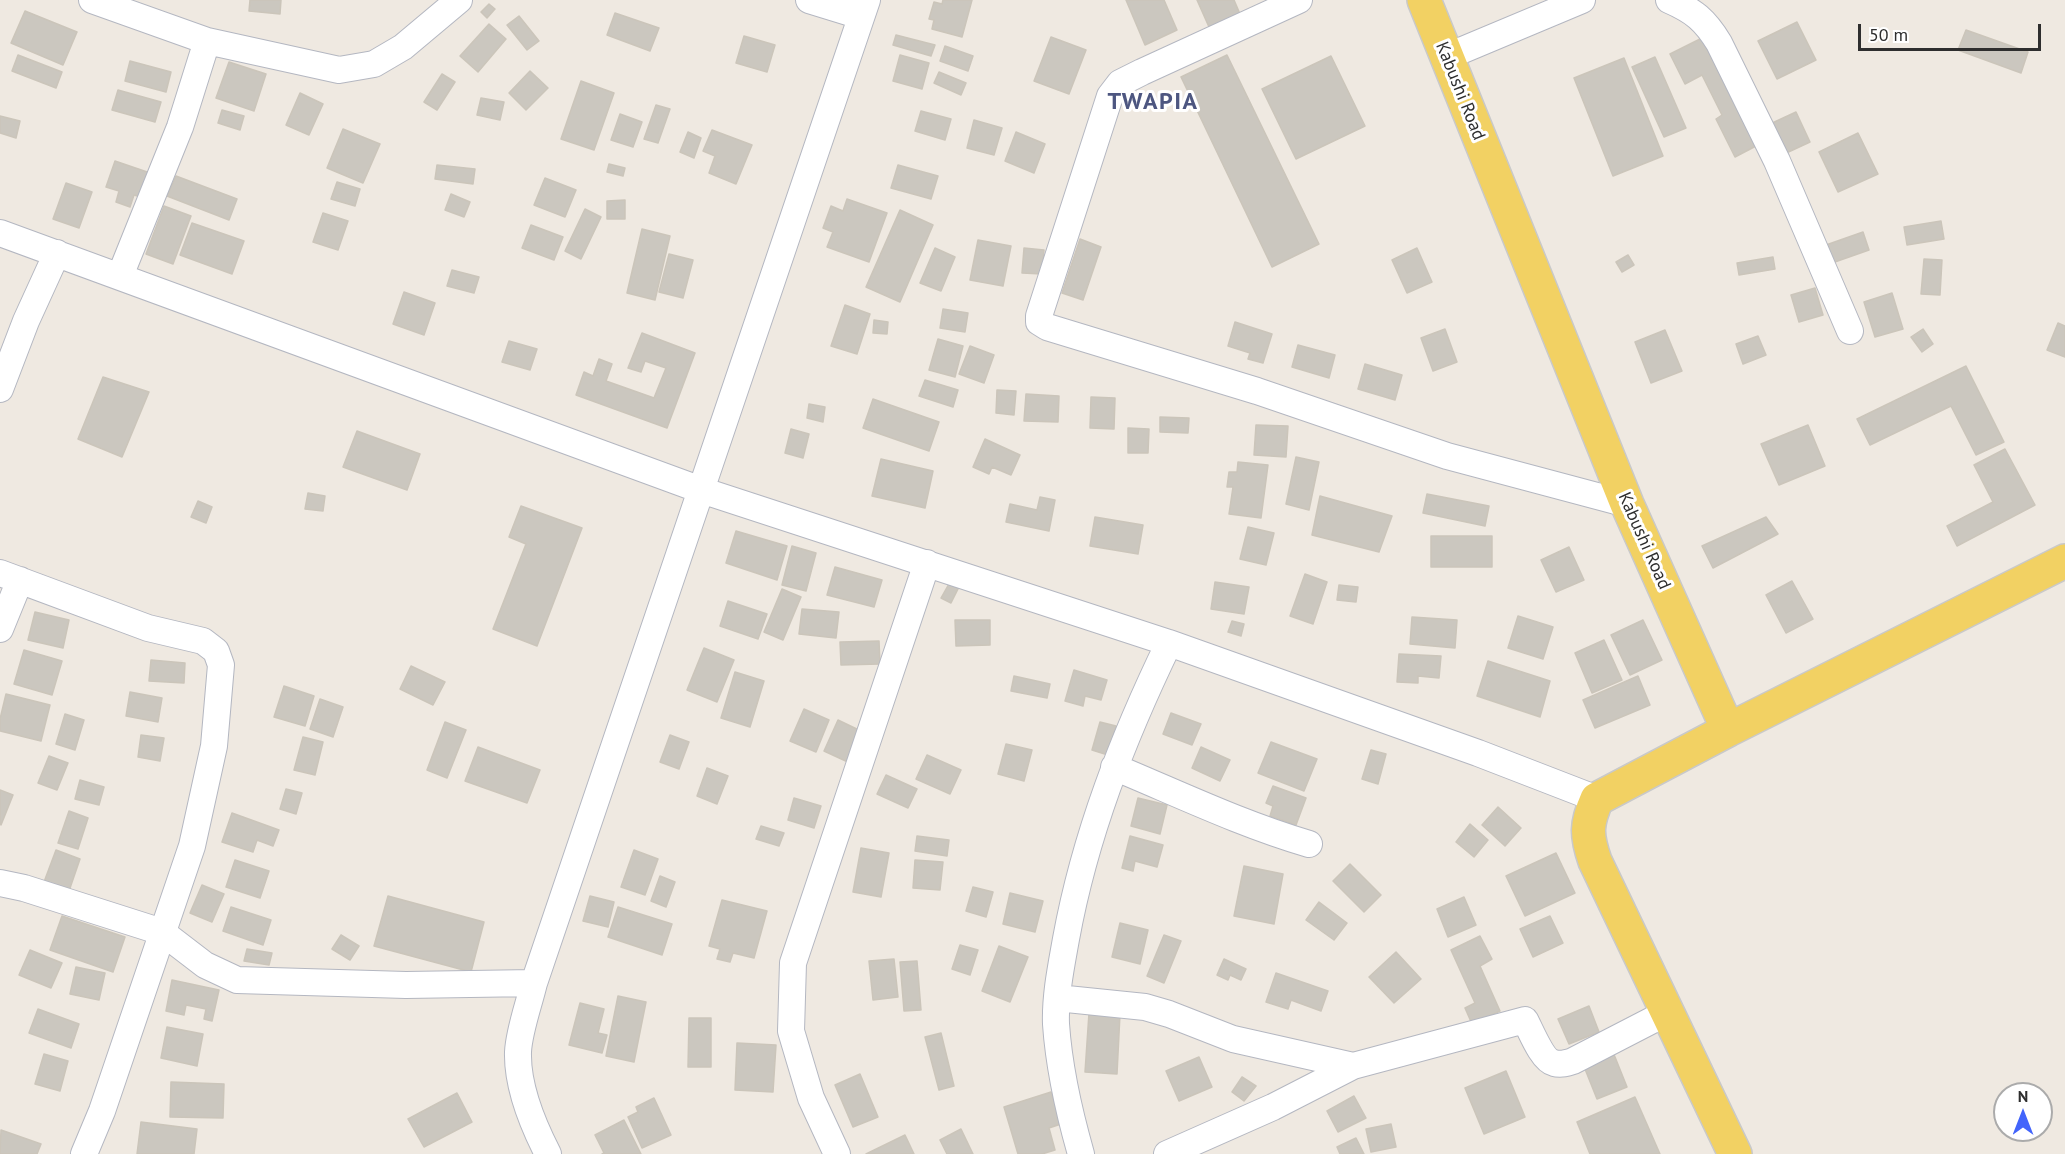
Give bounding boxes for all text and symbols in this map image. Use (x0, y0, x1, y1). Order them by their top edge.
scale bar (1861, 12, 2044, 50)
text: 50 m (1869, 23, 1908, 46)
street label: Kabushi Road (1431, 39, 1489, 143)
district label: TWAPIA (1107, 88, 1199, 116)
street label: Kabushi Road (1613, 489, 1675, 593)
north arrow (1993, 1082, 2053, 1142)
text: N (2018, 1086, 2028, 1106)

